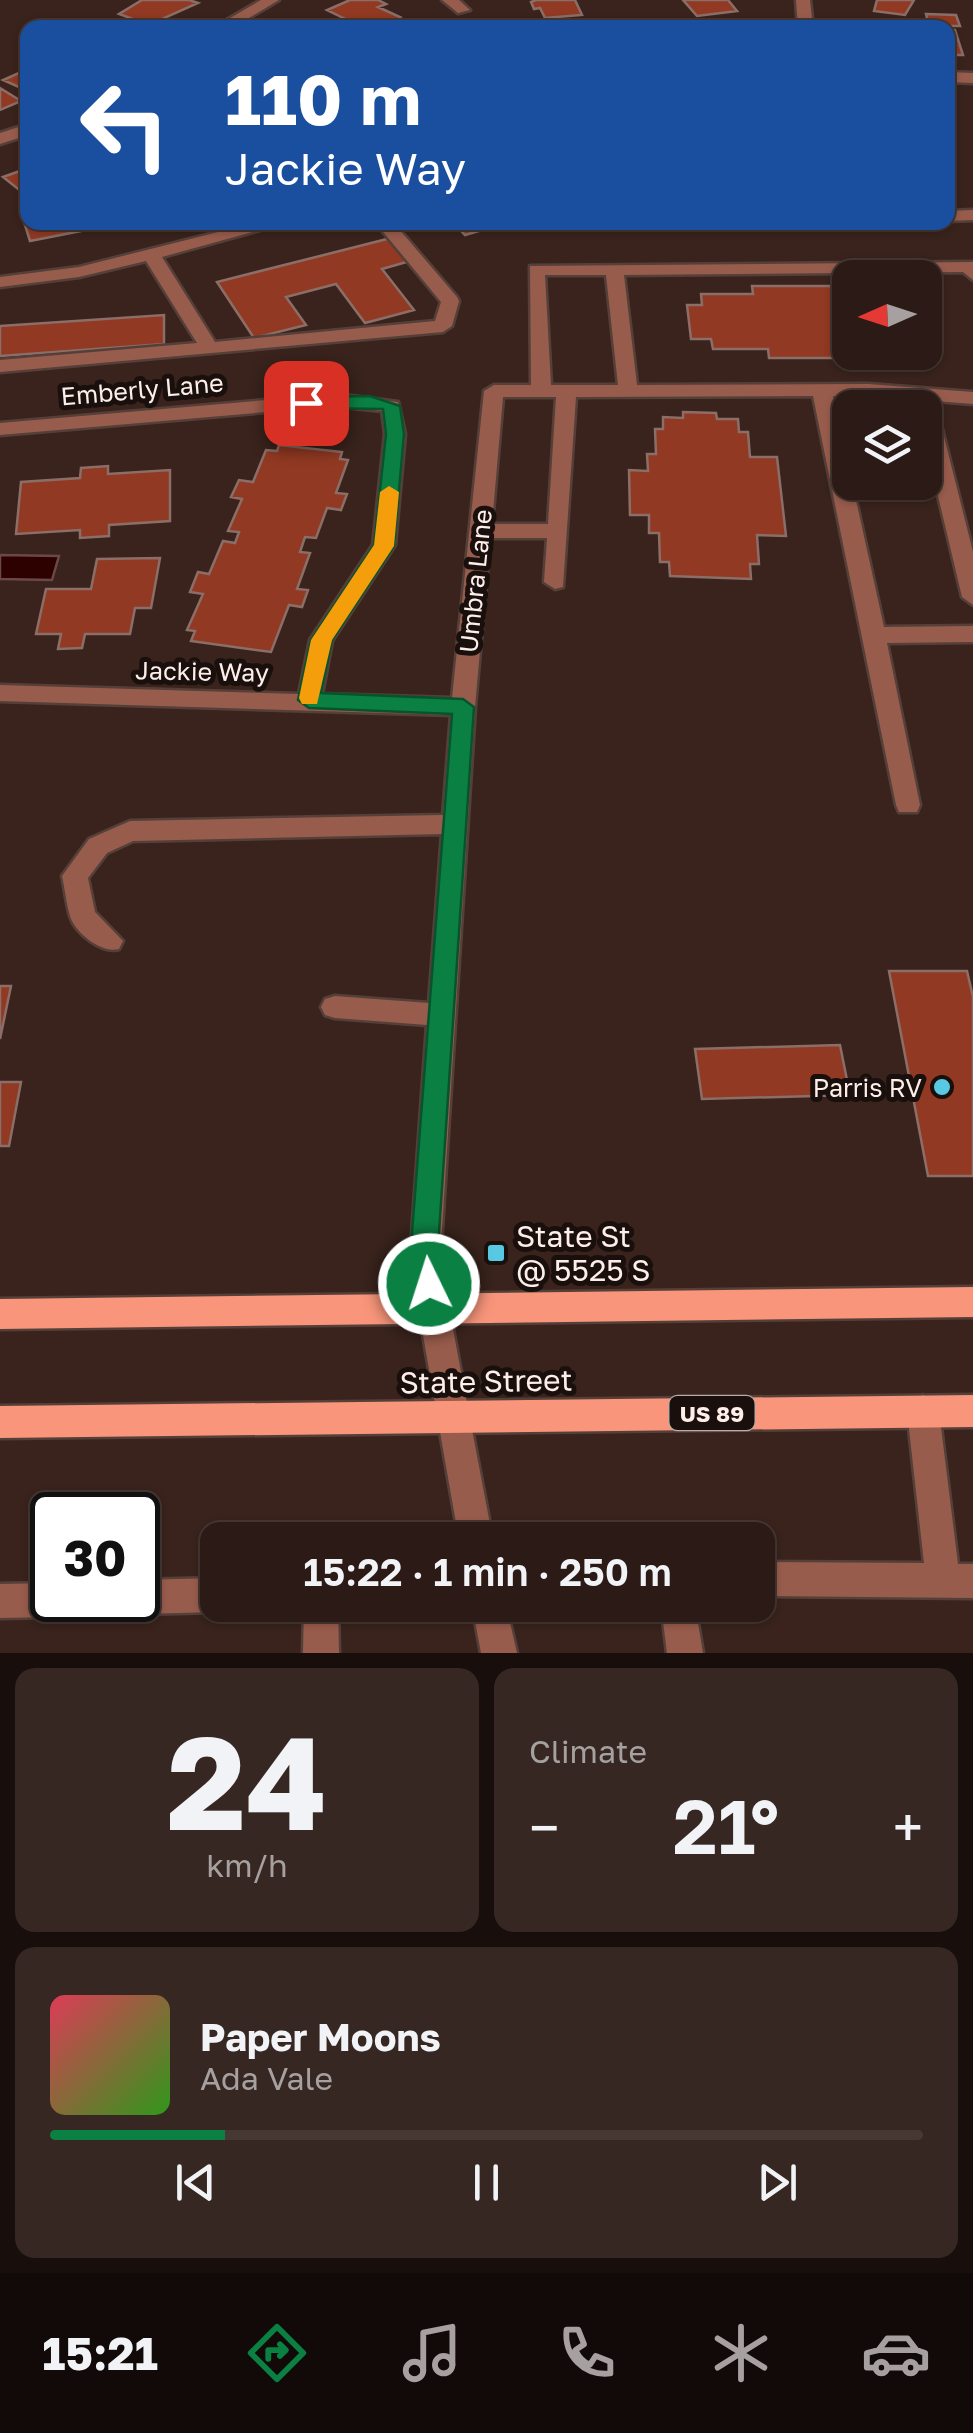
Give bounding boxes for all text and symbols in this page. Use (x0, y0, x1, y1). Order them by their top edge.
text: 110 m (225, 56, 421, 140)
icon: left (60, 60, 190, 190)
text: Jackie Way (225, 141, 466, 195)
north arrow (832, 260, 942, 370)
map controls (832, 260, 942, 500)
pin (264, 361, 349, 446)
street label: Emberly Lane (59, 366, 225, 412)
icon: arrive (279, 376, 334, 431)
button: layers (832, 390, 942, 500)
street label: Umbra Lane (452, 508, 498, 654)
street label: Jackie Way (135, 654, 269, 688)
place label: Parris RV (813, 1072, 922, 1103)
marker: Parris RV (931, 1076, 953, 1098)
place label: State St @ 5525 S (516, 1218, 650, 1288)
position arrow (377, 1232, 481, 1336)
marker: State St @ 5525 S (485, 1242, 507, 1264)
street label: State Street (399, 1361, 573, 1401)
road number: US 89 (670, 1396, 754, 1430)
speed limit sign: 30 (30, 1492, 160, 1622)
text: 15:22 · 1 min · 250 m (303, 1549, 672, 1594)
text: 24 (167, 1703, 327, 1859)
text: Climate (529, 1732, 647, 1770)
text: 21° (673, 1780, 779, 1871)
text: − (529, 1794, 559, 1860)
text: + (893, 1794, 923, 1860)
text: km/h (206, 1846, 288, 1884)
text: Paper Moons (200, 2014, 441, 2059)
text: Ada Vale (200, 2059, 333, 2097)
icon: previous (168, 2155, 223, 2210)
icon: pause (459, 2155, 514, 2210)
icon: next (750, 2155, 805, 2210)
icon: directions (242, 2318, 312, 2388)
icon: music (397, 2318, 467, 2388)
icon: phone (552, 2318, 622, 2388)
icon: climate (706, 2318, 776, 2388)
icon: car (861, 2318, 931, 2388)
text: 15:21 (42, 2326, 158, 2380)

